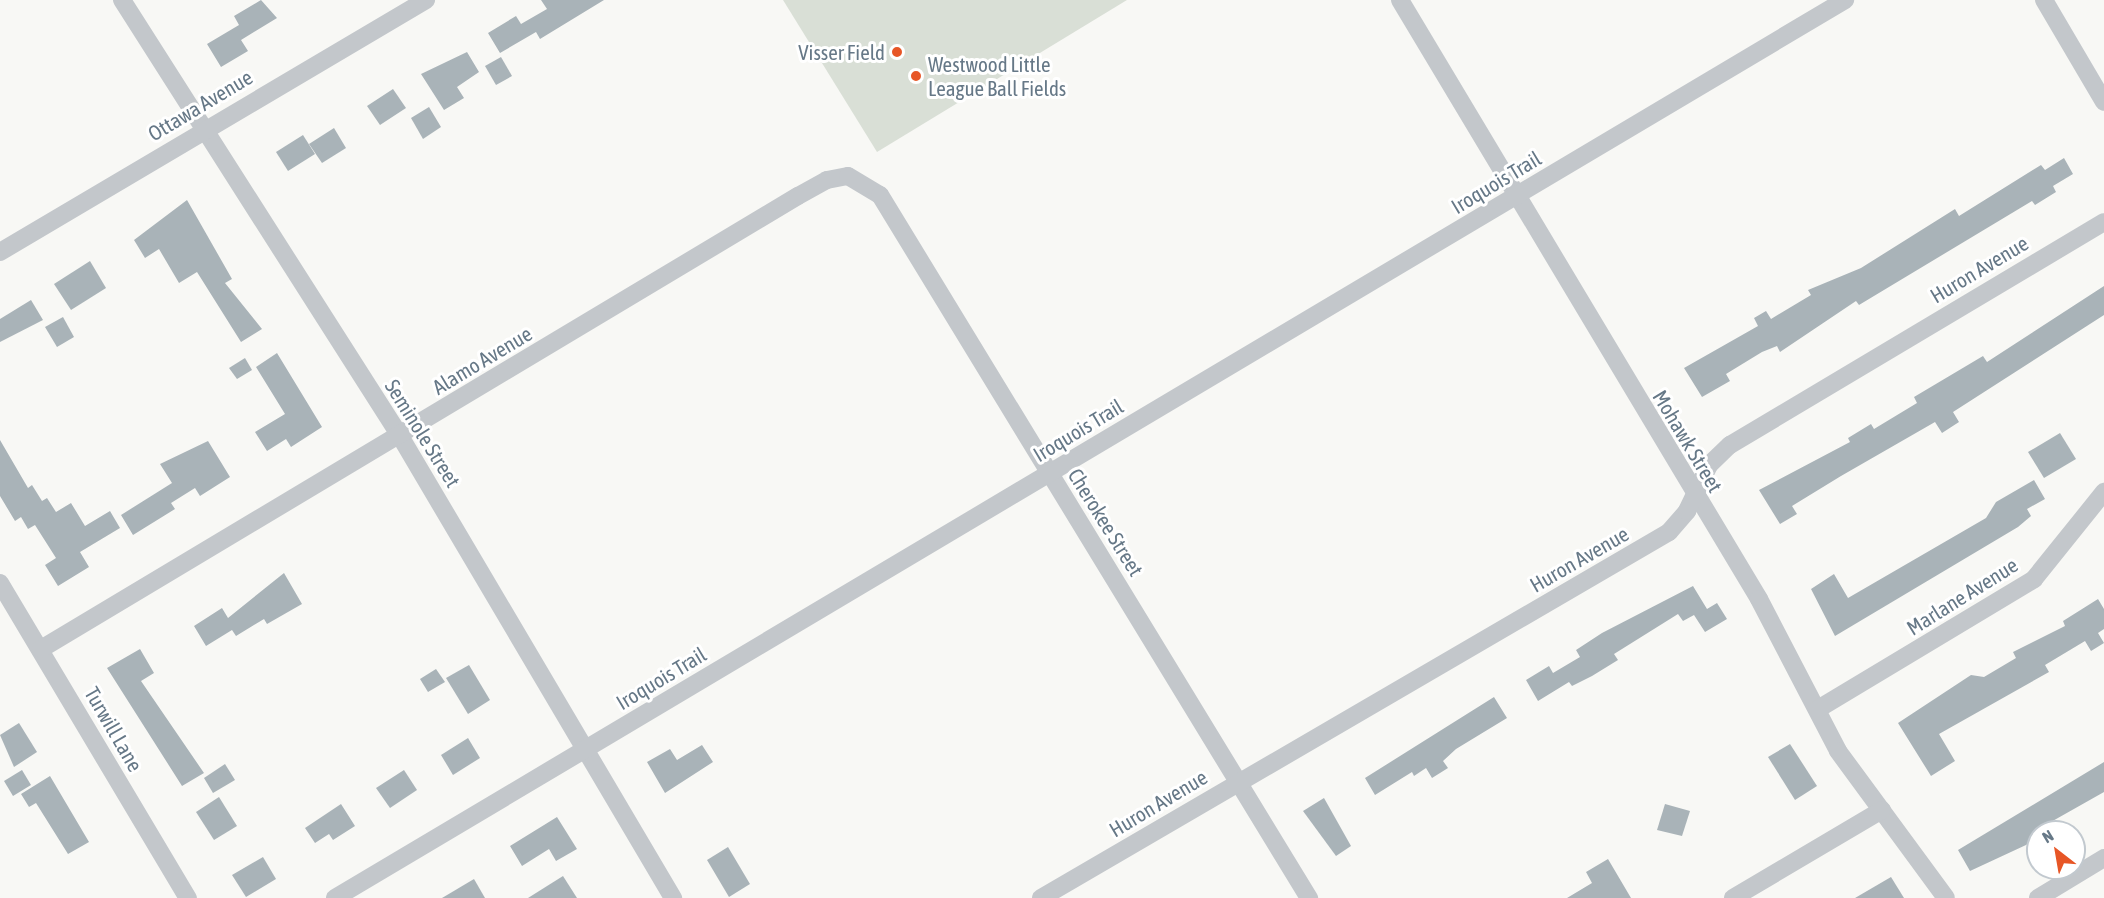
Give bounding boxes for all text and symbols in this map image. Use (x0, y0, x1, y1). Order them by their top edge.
place label: Visser Field (798, 39, 885, 65)
marker: Visser Field (890, 45, 904, 59)
place label: Westwood Little League Ball Fields (928, 51, 1066, 101)
street label: Ottawa Avenue (143, 64, 257, 146)
marker: Westwood Little League Ball Fields (909, 69, 923, 83)
street label: Iroquois Trail (1446, 145, 1546, 219)
street label: Huron Avenue (1926, 230, 2032, 308)
street label: Alamo Avenue (428, 320, 536, 400)
street label: Seminole Street (380, 375, 466, 491)
street label: Mohawk Street (1648, 385, 1728, 497)
street label: Iroquois Trail (1028, 393, 1128, 467)
street label: Cherokee Street (1063, 464, 1149, 580)
street label: Huron Avenue (1525, 521, 1633, 597)
street label: Marlane Avenue (1902, 552, 2022, 640)
street label: Iroquois Trail (611, 641, 711, 715)
street label: Turwill Lane (80, 682, 148, 776)
street label: Huron Avenue (1105, 764, 1211, 842)
north arrow (2026, 820, 2086, 880)
text: N (2039, 826, 2056, 846)

